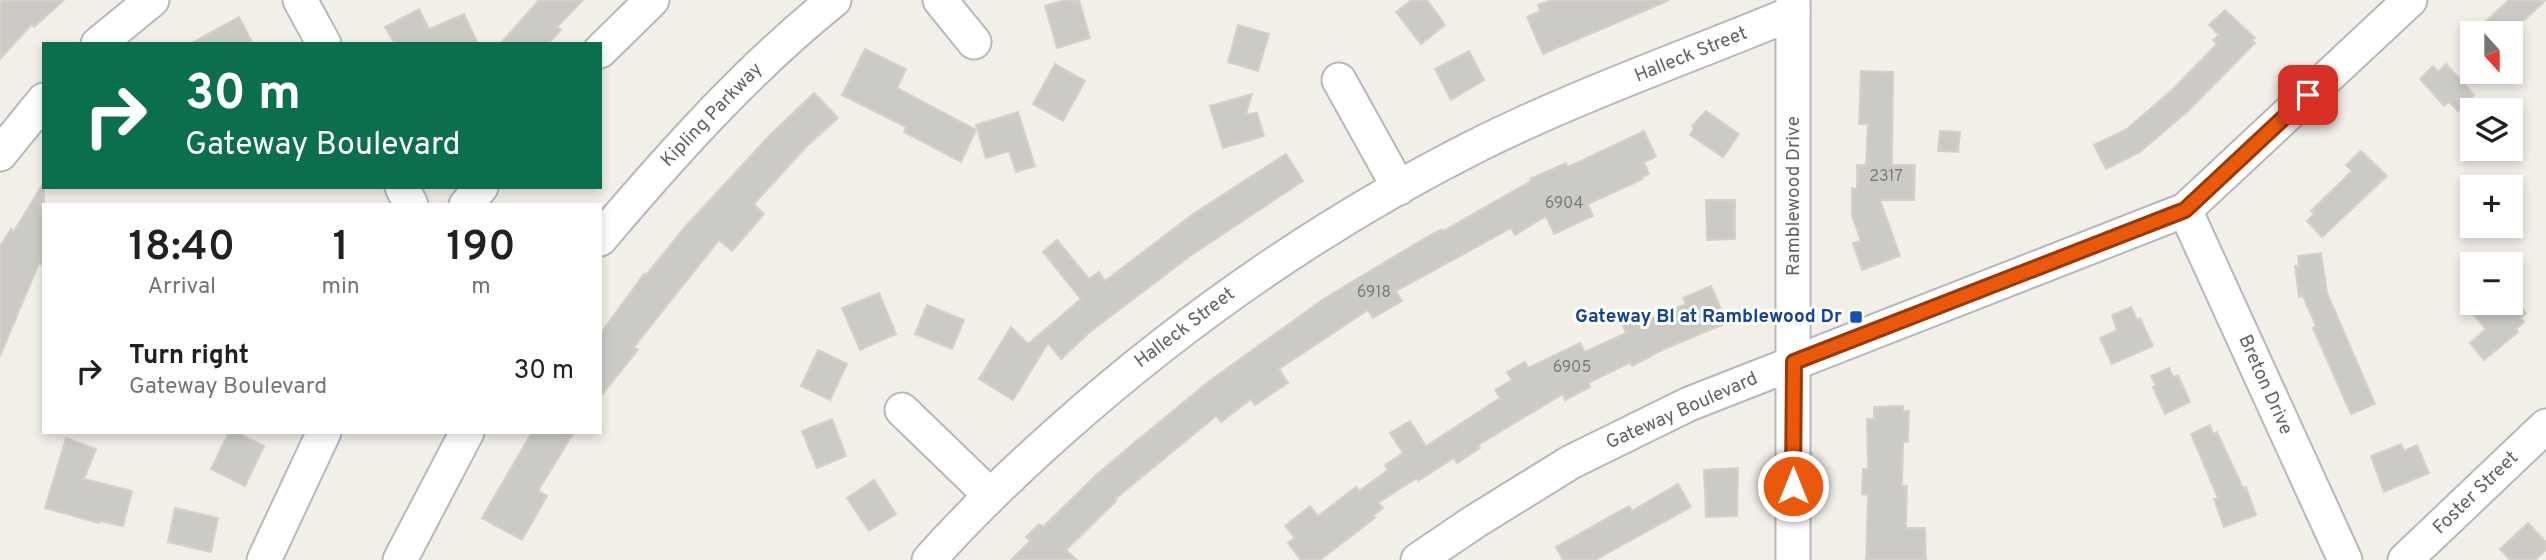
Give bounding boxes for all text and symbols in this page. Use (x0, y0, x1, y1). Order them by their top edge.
street label: Halleck Street (1631, 21, 1751, 89)
north arrow (2460, 21, 2524, 84)
map controls (2460, 21, 2523, 315)
street label: Kipling Parkway (656, 58, 768, 172)
text: 30 m (185, 65, 301, 127)
pin (2278, 65, 2338, 125)
icon: right (70, 70, 161, 161)
icon: arrive (2289, 76, 2327, 114)
button: layers (2460, 98, 2523, 161)
street label: Ramblewood Drive (1782, 116, 1806, 276)
text: Gateway Boulevard (185, 126, 461, 166)
house number: 2317 (1869, 167, 1903, 187)
button: + (2460, 175, 2523, 238)
house number: 6904 (1545, 194, 1583, 214)
text: 18:40 (128, 222, 235, 275)
text: 1 (332, 222, 349, 275)
text: 190 (446, 222, 516, 275)
button: − (2460, 252, 2523, 315)
text: Arrival (147, 273, 216, 302)
text: min (321, 273, 360, 302)
text: m (471, 273, 491, 302)
street label: Halleck Street (1130, 282, 1240, 374)
house number: 6918 (1357, 283, 1391, 303)
place label: Gateway Bl at Ramblewood Dr (1575, 305, 1842, 329)
marker: Gateway Bl at Ramblewood Dr (1848, 309, 1864, 325)
street label: Breton Drive (2232, 331, 2298, 439)
text: Turn right (129, 340, 249, 373)
icon: right (70, 352, 108, 390)
text: 30 m (514, 355, 574, 388)
house number: 6905 (1553, 358, 1591, 378)
street label: Gateway Boulevard (1602, 367, 1762, 455)
text: Gateway Boulevard (129, 373, 327, 402)
street label: Foster Street (2428, 446, 2524, 540)
position arrow (1756, 449, 1830, 523)

